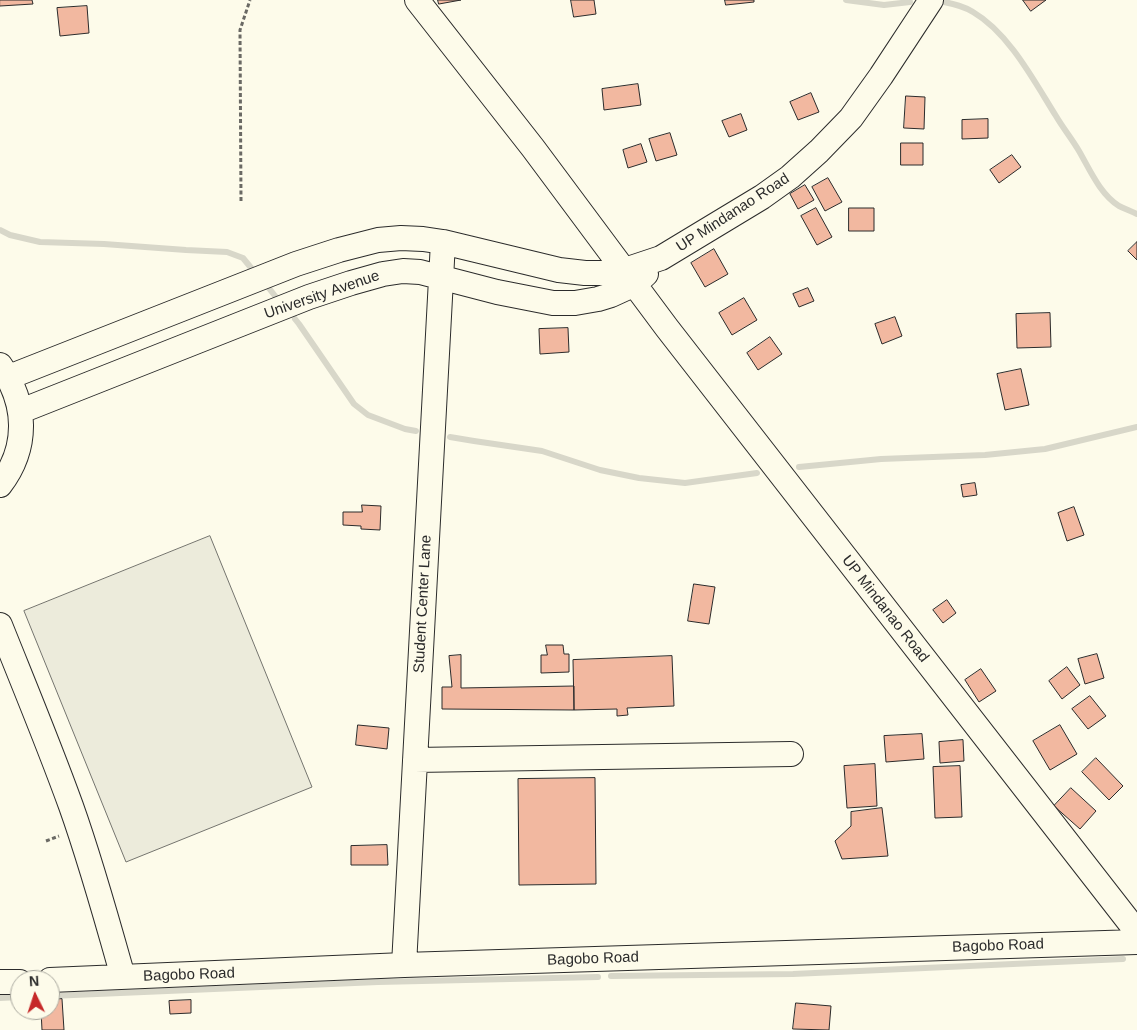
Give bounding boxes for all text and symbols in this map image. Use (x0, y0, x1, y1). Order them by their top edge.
street label: UP Mindanao Road (673, 170, 793, 256)
street label: University Avenue (262, 267, 382, 323)
street label: Student Center Lane (410, 534, 436, 674)
street label: UP Mindanao Road (838, 552, 932, 666)
street label: Bagobo Road (952, 935, 1044, 957)
street label: Bagobo Road (547, 948, 639, 970)
street label: Bagobo Road (143, 964, 235, 986)
north arrow (10, 970, 60, 1020)
text: N (28, 973, 40, 989)

